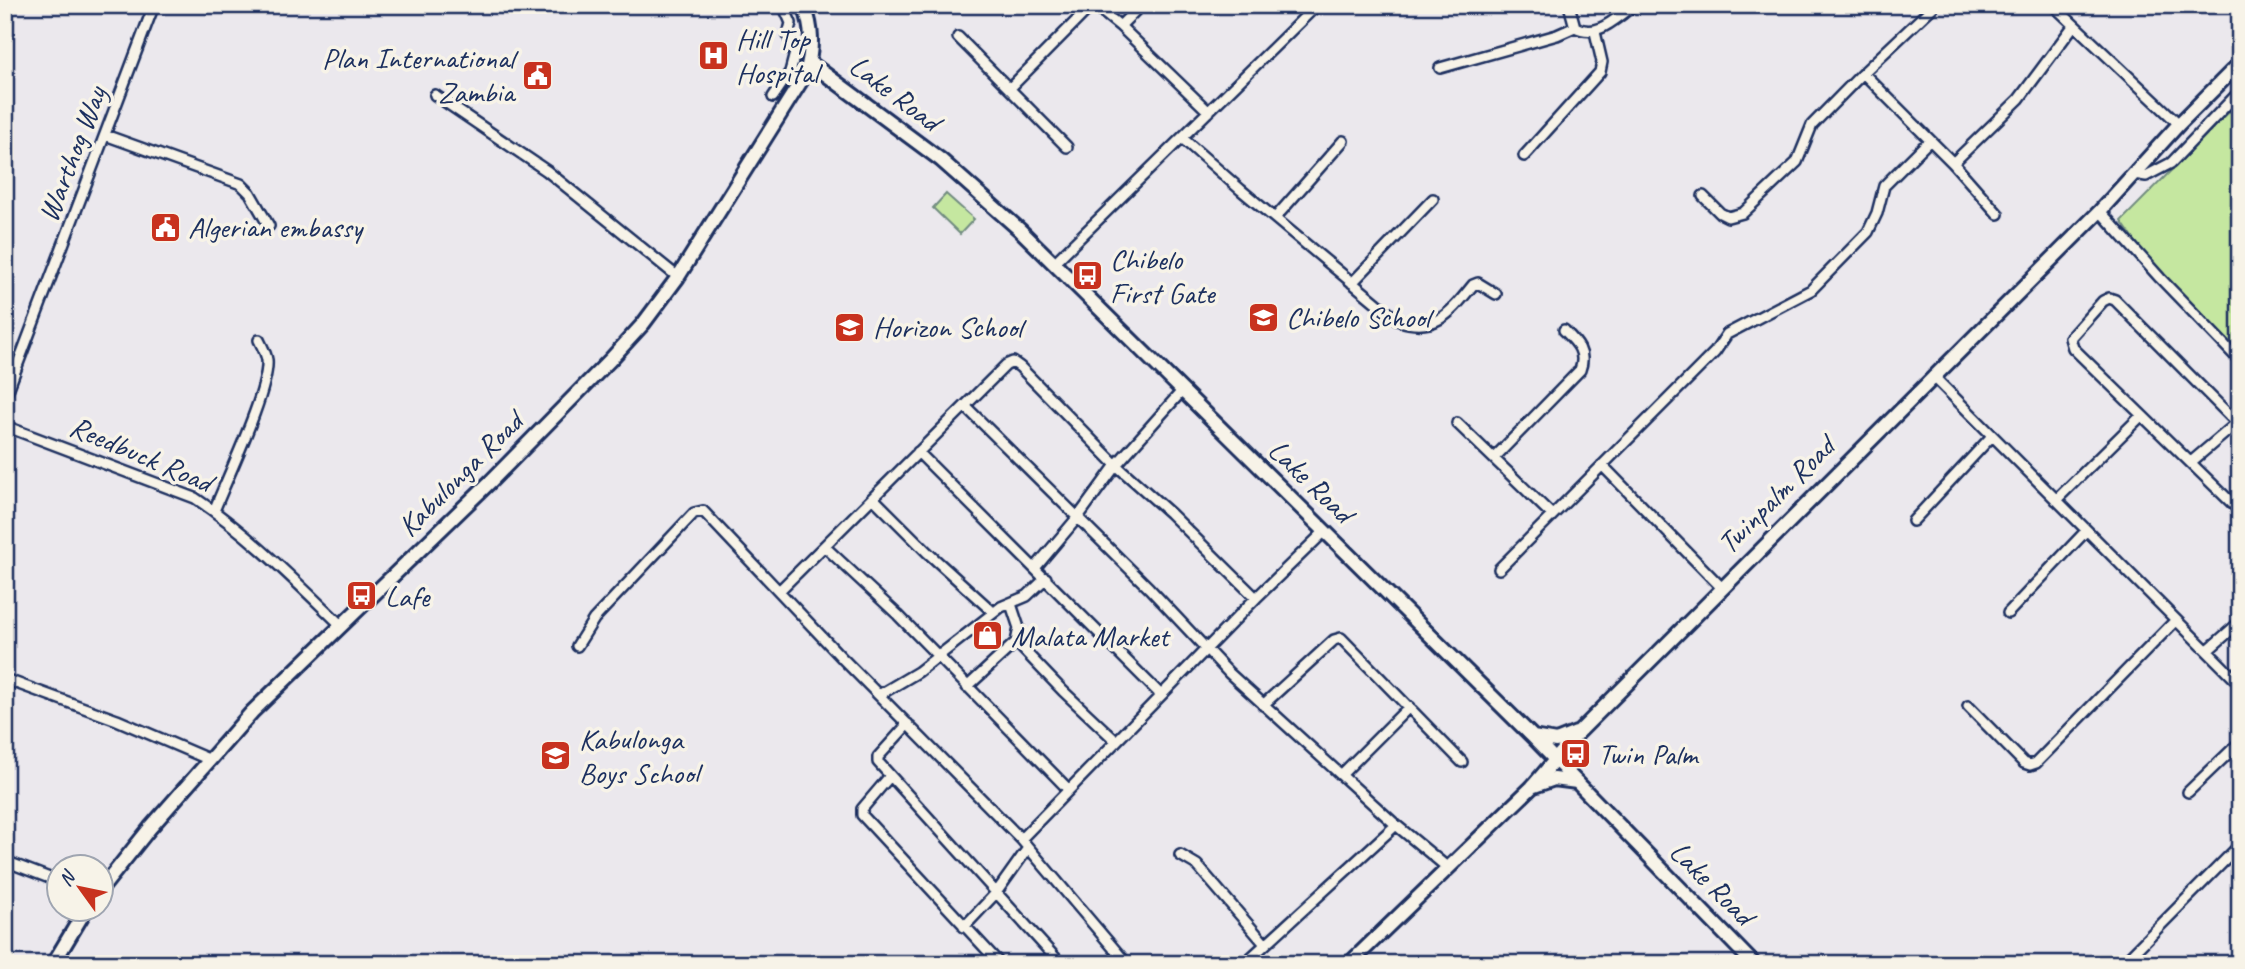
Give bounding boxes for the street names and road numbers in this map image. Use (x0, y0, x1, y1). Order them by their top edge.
street label: Lake Road (842, 46, 951, 142)
street label: Warthog Way (29, 79, 116, 227)
street label: Kabulonga Road (389, 400, 534, 545)
street label: Reedbuck Road (64, 407, 222, 503)
street label: Twinpalm Road (1709, 425, 1846, 562)
street label: Lake Road (1260, 431, 1365, 534)
street label: Lake Road (1662, 833, 1765, 936)

